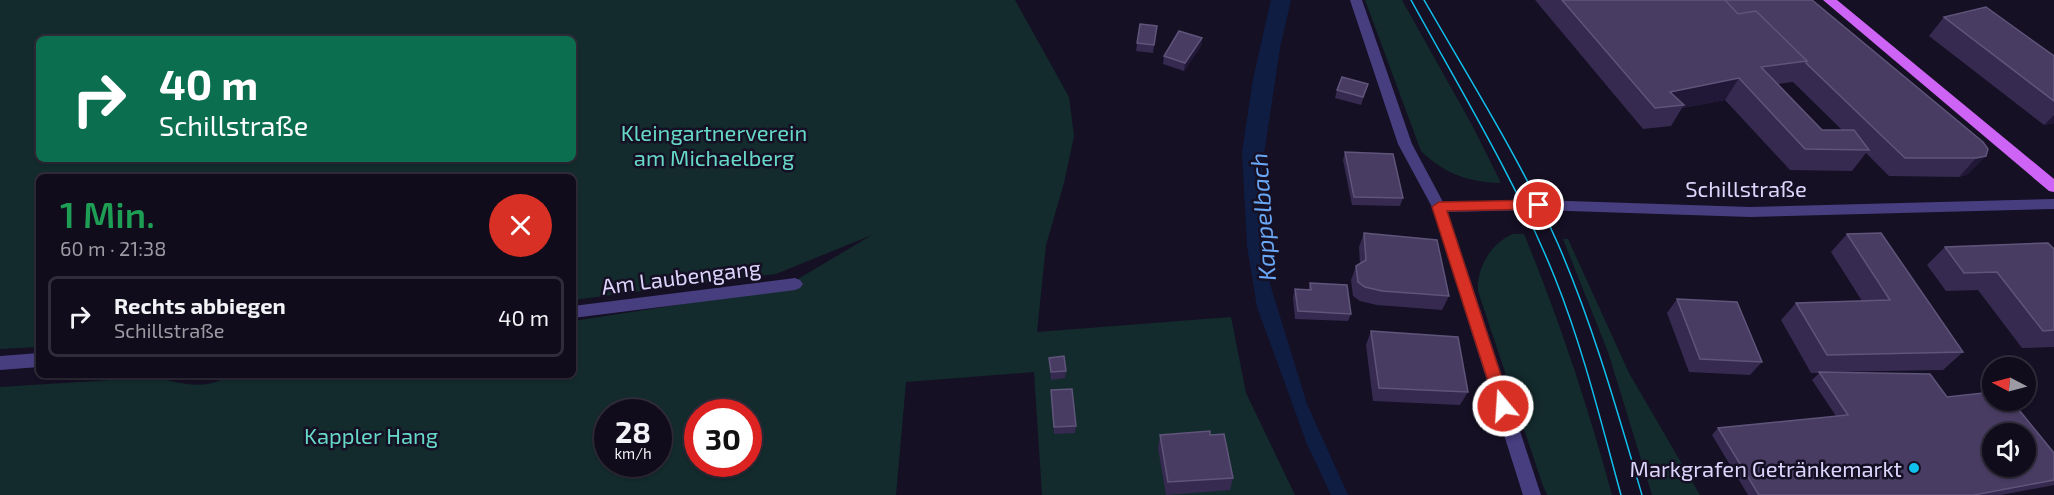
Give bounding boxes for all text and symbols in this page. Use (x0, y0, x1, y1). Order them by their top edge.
text: 40 m (159, 58, 258, 108)
icon: right (60, 60, 138, 138)
text: Schillstraße (159, 109, 308, 141)
park label: Kleingartnerverein am Michaelberg (621, 119, 807, 170)
water label: Kappelbach (1243, 152, 1281, 282)
street label: Schillstraße (1685, 175, 1807, 201)
pin (1513, 179, 1564, 230)
icon: arrive (1522, 188, 1555, 221)
text: 1 Min. (60, 192, 155, 235)
button: close (489, 194, 552, 257)
text: 60 m · 21:38 (60, 236, 166, 260)
street label: Am Laubengang (600, 253, 762, 299)
text: Rechts abbiegen (114, 292, 286, 318)
icon: right (63, 300, 96, 333)
text: 40 m (498, 304, 549, 330)
text: Schillstraße (114, 318, 224, 342)
north arrow (1982, 357, 2036, 411)
map controls (1982, 357, 2036, 477)
position arrow (1471, 374, 1535, 438)
speed limit sign: 30 (684, 399, 762, 477)
text: 28 (615, 413, 651, 449)
park label: Kappler Hang (304, 422, 438, 448)
button: sound (1982, 423, 2036, 477)
text: km/h (614, 444, 652, 462)
place label: Markgrafen Getränkemarkt (1630, 455, 1902, 481)
marker: Markgrafen Getränkemarkt (1907, 461, 1921, 475)

